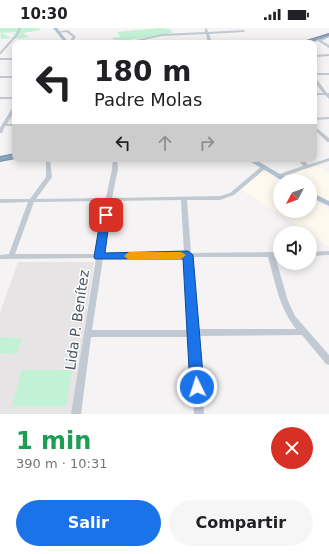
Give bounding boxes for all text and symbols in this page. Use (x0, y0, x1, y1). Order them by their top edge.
text: 10:30 (20, 5, 68, 23)
text: 180 m (94, 55, 191, 88)
icon: left (28, 56, 80, 108)
text: Padre Molas (94, 89, 202, 110)
icon: left (112, 132, 134, 154)
icon: ahead (154, 132, 176, 154)
icon: right (196, 132, 218, 154)
north arrow (273, 174, 317, 218)
map controls (273, 174, 317, 270)
pin (89, 198, 123, 232)
icon: arrive (95, 204, 117, 226)
button: sound (273, 226, 317, 270)
street label: Lida P. Benítez (62, 269, 92, 371)
position arrow (176, 366, 218, 408)
text: 1 min (16, 427, 91, 455)
button: close (271, 427, 313, 469)
text: 390 m · 10:31 (16, 456, 107, 471)
button: Salir (16, 500, 161, 546)
button: Compartir (169, 500, 313, 546)

